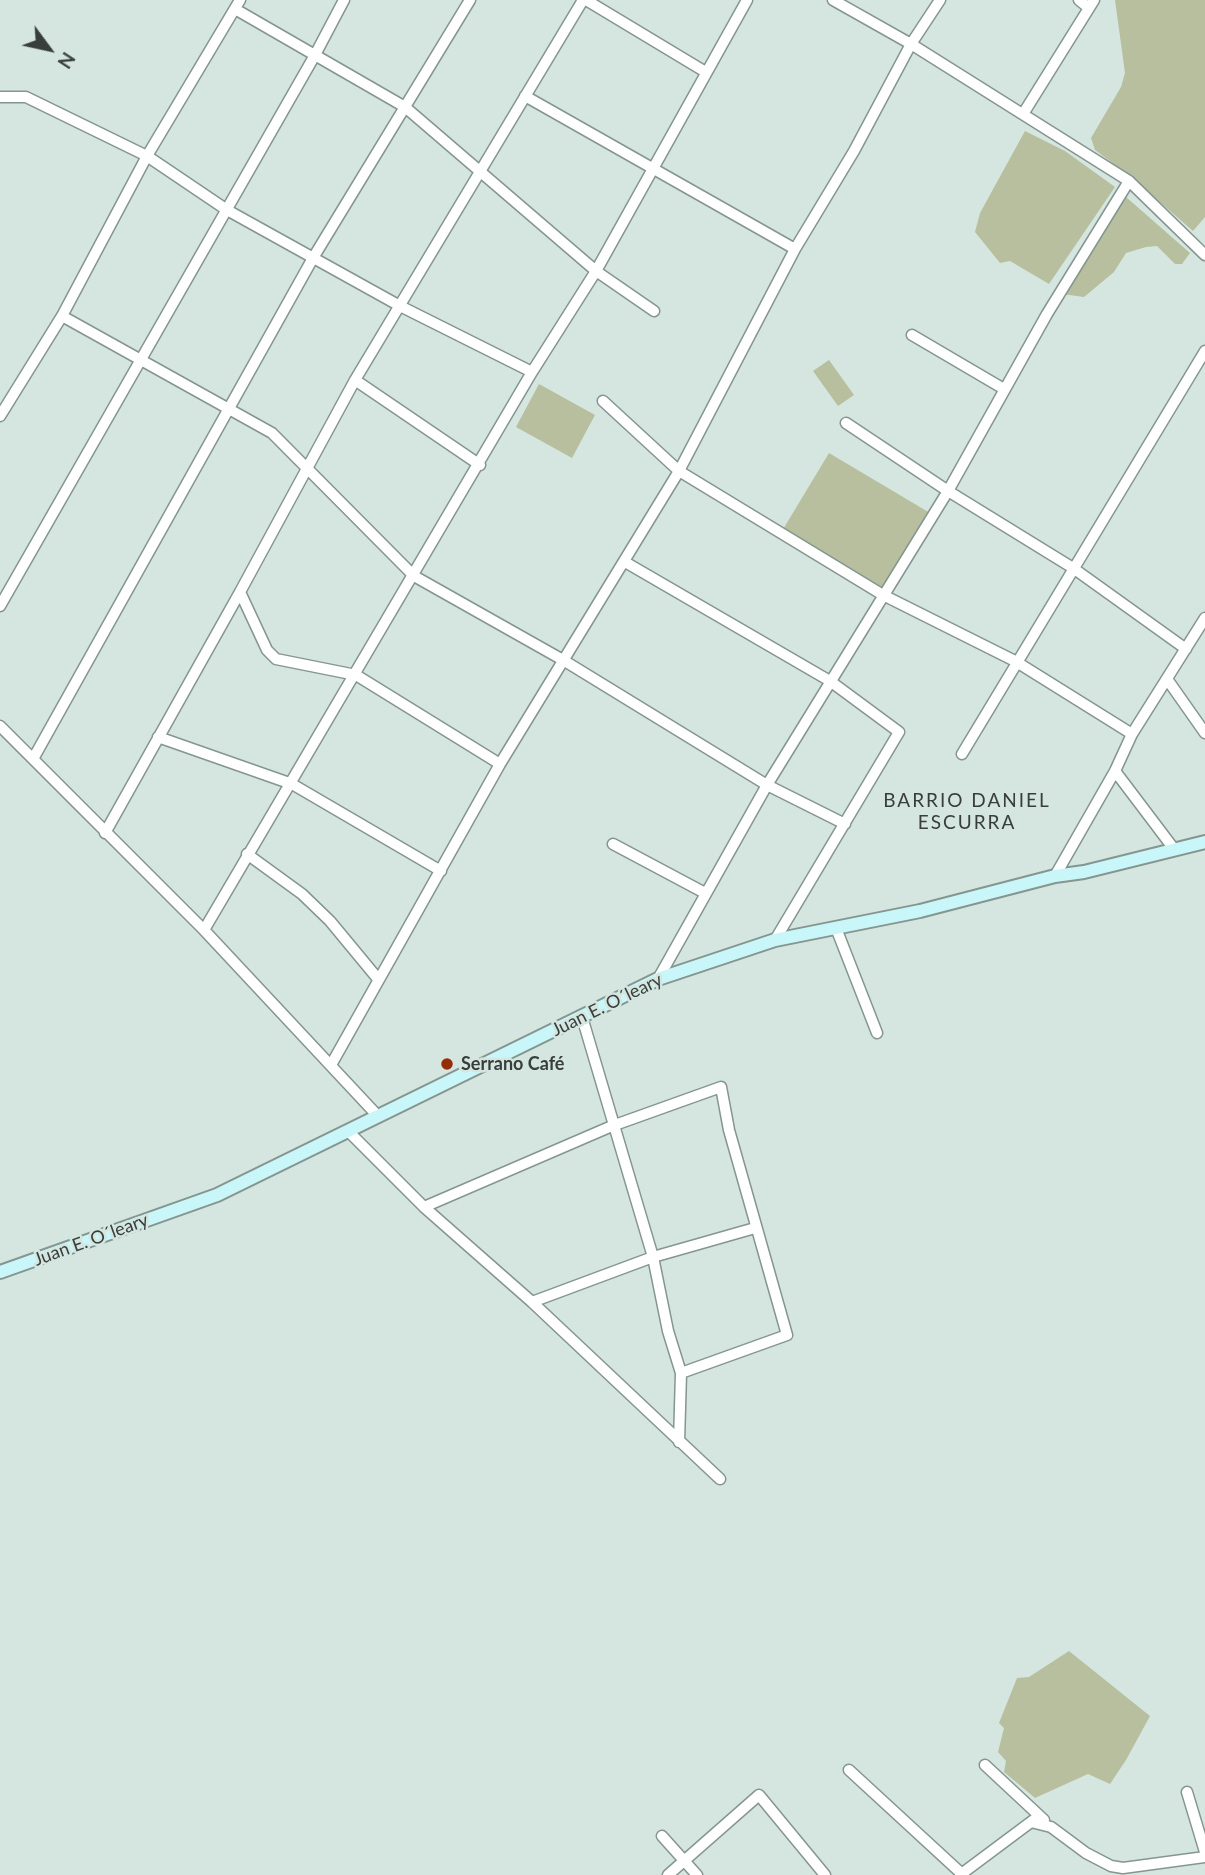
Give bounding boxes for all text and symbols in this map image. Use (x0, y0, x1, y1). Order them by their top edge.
north arrow (14, 14, 84, 84)
text: N (53, 48, 81, 73)
district label: BARRIO DANIEL ESCURRA (885, 790, 1049, 834)
street label: Juan E. O´leary (548, 969, 666, 1041)
place label: Serrano Café (461, 1053, 564, 1075)
marker: Serrano Café (439, 1056, 455, 1072)
street label: Juan E. O´leary (31, 1209, 151, 1271)

